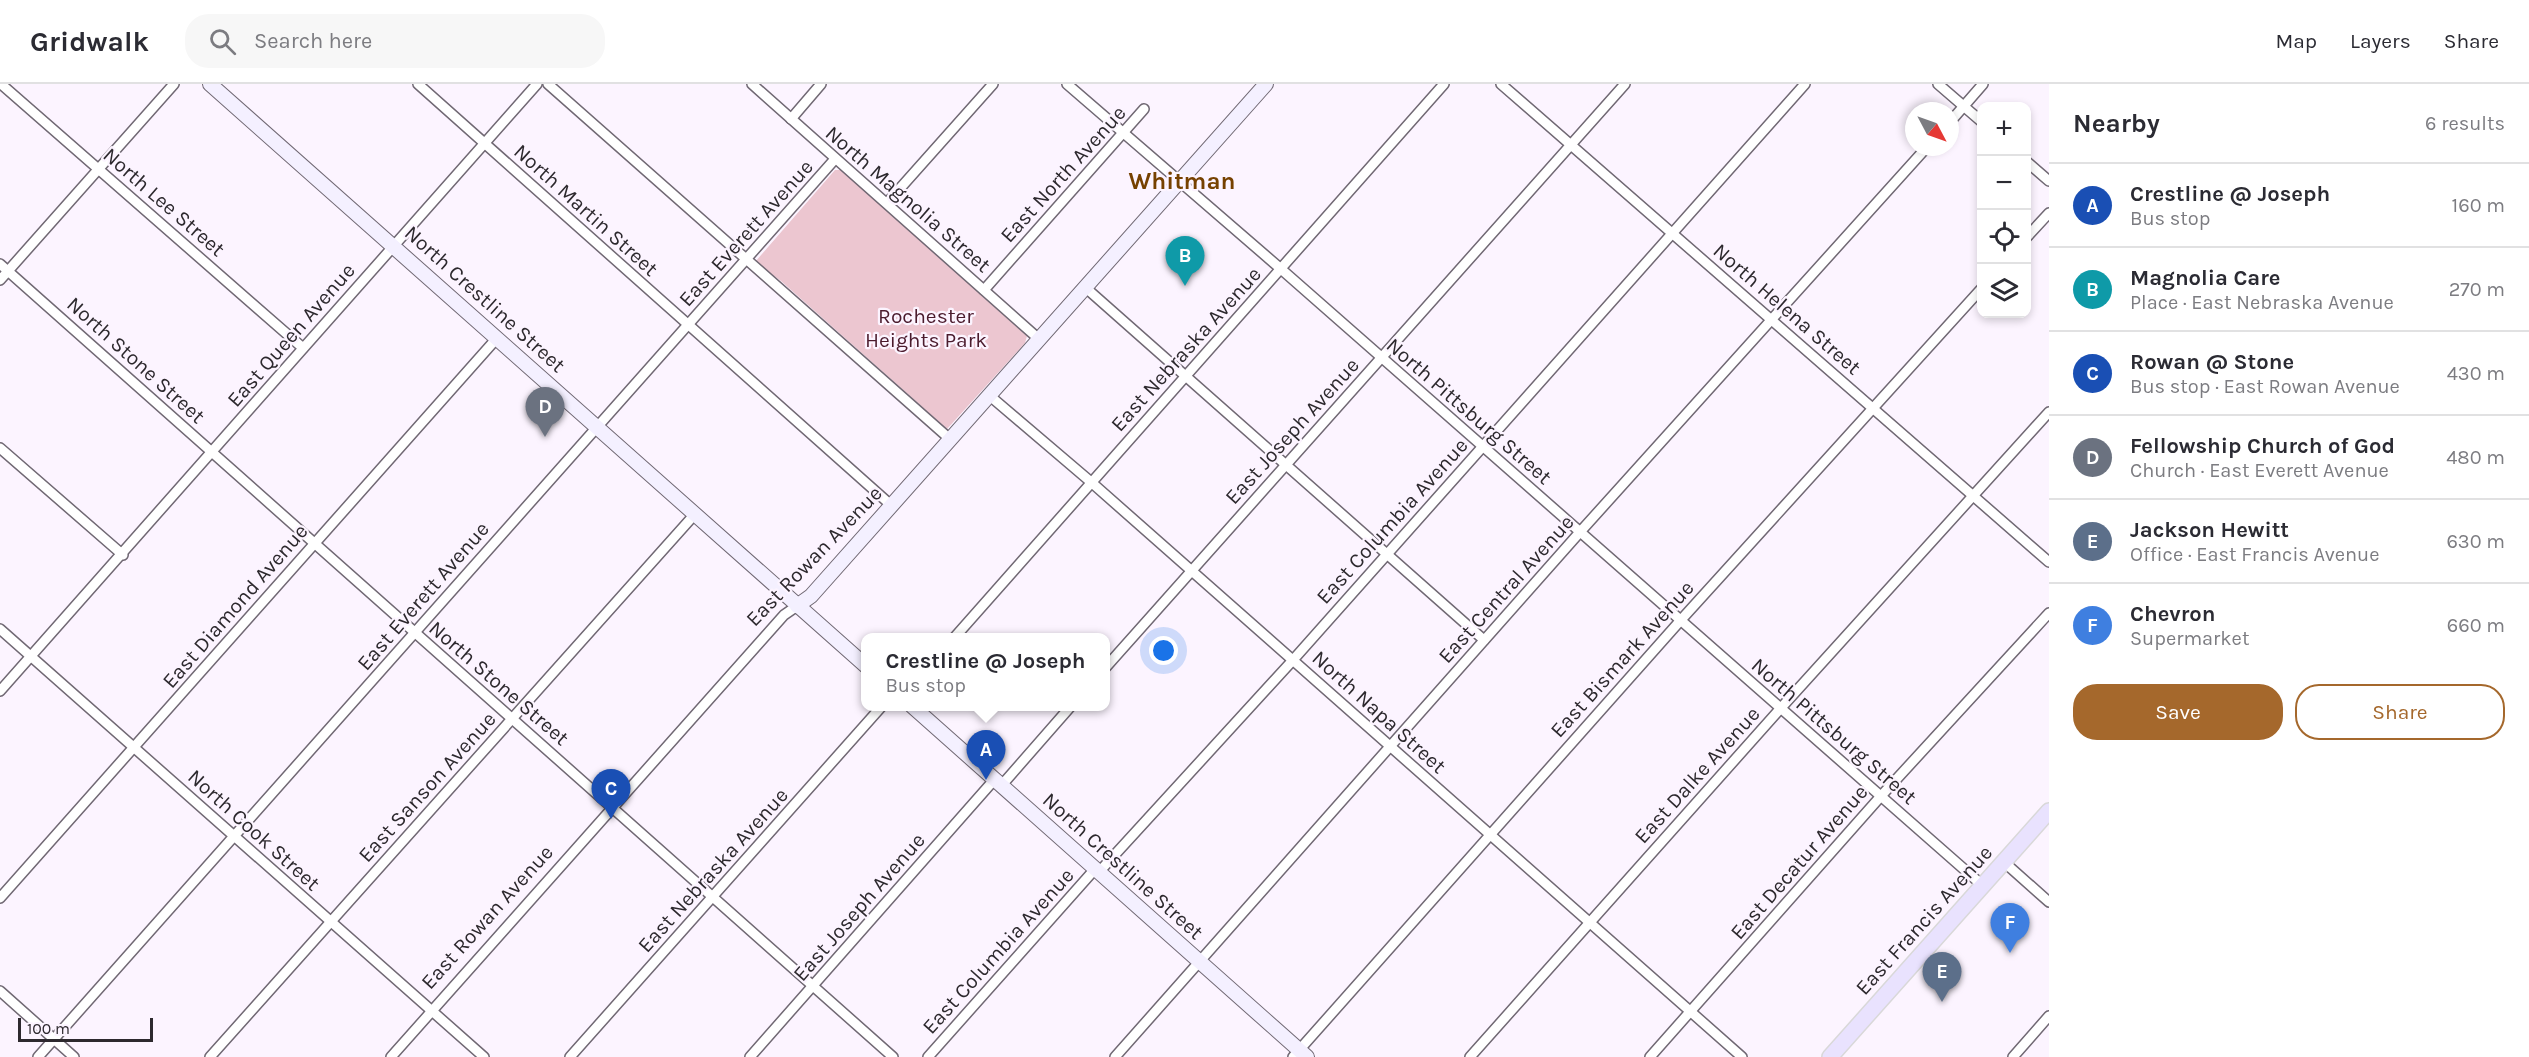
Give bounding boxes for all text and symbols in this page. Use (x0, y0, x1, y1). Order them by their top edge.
search box (185, 14, 605, 68)
text: Gridwalk (30, 25, 149, 58)
icon: search (206, 25, 239, 58)
text: Search here (254, 28, 372, 54)
text: Map (2275, 29, 2317, 53)
text: Layers (2350, 29, 2411, 53)
text: Share (2444, 29, 2499, 53)
street label: East North Avenue (995, 101, 1131, 247)
north arrow (1905, 102, 1959, 156)
map controls (1977, 102, 2031, 318)
button: + (1977, 102, 2031, 156)
text: Nearby (2073, 108, 2160, 139)
text: 6 results (2425, 112, 2505, 135)
street label: North Magnolia Street (821, 121, 995, 277)
street label: North Martin Street (509, 139, 663, 281)
street label: North Lee Street (98, 143, 230, 261)
street label: East Everett Avenue (674, 155, 818, 311)
button: − (1977, 156, 2031, 210)
district label: Whitman (1129, 167, 1235, 195)
text: Crestline @ Joseph (2130, 181, 2330, 207)
text: A (2086, 194, 2099, 217)
text: 160 m (2452, 194, 2505, 217)
text: Bus stop (2130, 207, 2210, 230)
button: locate (1977, 210, 2031, 264)
street label: North Crestline Street (400, 221, 570, 377)
pin: B (1166, 236, 1204, 286)
street label: North Helena Street (1708, 238, 1866, 380)
street label: East Queen Avenue (222, 258, 360, 412)
street label: East Nebraska Avenue (1106, 262, 1266, 436)
button: layers (1977, 264, 2031, 318)
text: Magnolia Care (2130, 265, 2281, 291)
text: B (2086, 278, 2099, 301)
text: 270 m (2449, 278, 2505, 301)
text: Place · East Nebraska Avenue (2130, 291, 2394, 314)
street label: North Stone Street (62, 292, 210, 428)
park label: Rochester Heights Park (865, 304, 987, 352)
street label: North Pittsburg Street (1382, 333, 1556, 489)
text: Rowan @ Stone (2130, 349, 2294, 375)
street label: East Joseph Avenue (1220, 353, 1364, 509)
text: C (2086, 362, 2099, 385)
text: 430 m (2447, 362, 2505, 385)
text: Bus stop · East Rowan Avenue (2130, 375, 2400, 398)
pin: D (526, 388, 564, 437)
street label: East Columbia Avenue (1311, 433, 1473, 609)
text: Fellowship Church of God (2130, 433, 2395, 459)
text: D (2086, 446, 2099, 469)
text: 480 m (2446, 446, 2505, 469)
text: Church · East Everett Avenue (2130, 459, 2389, 482)
street label: East Rowan Avenue (741, 481, 887, 631)
street label: East Central Avenue (1433, 510, 1579, 668)
street label: East Everett Avenue (352, 517, 494, 675)
text: Jackson Hewitt (2130, 517, 2289, 543)
street label: East Diamond Avenue (157, 519, 313, 693)
text: E (2087, 530, 2098, 553)
text: 630 m (2446, 530, 2505, 553)
text: Office · East Francis Avenue (2130, 543, 2379, 566)
street label: East Bismark Avenue (1545, 576, 1699, 742)
text: Chevron (2130, 601, 2216, 627)
text: F (2087, 614, 2098, 637)
text: 660 m (2447, 614, 2505, 637)
street label: North Stone Street (424, 616, 574, 750)
text: Supermarket (2130, 627, 2249, 650)
popup (861, 633, 1110, 711)
your location (1149, 636, 1178, 665)
street label: North Napa Street (1307, 646, 1451, 778)
text: Crestline @ Joseph (885, 648, 1086, 674)
street label: North Pittsburg Street (1747, 653, 1921, 809)
text: Bus stop (885, 674, 966, 697)
button: Save (2073, 684, 2283, 740)
button: Share (2295, 684, 2505, 740)
street label: East Dalke Avenue (1629, 702, 1765, 848)
street label: East Sanson Avenue (353, 707, 501, 867)
pin: A (966, 730, 1006, 780)
street label: North Cook Street (183, 764, 325, 896)
pin: C (592, 770, 630, 819)
street label: East Decatur Avenue (1725, 780, 1873, 944)
street label: East Nebraska Avenue (633, 783, 793, 957)
street label: North Crestline Street (1038, 788, 1208, 944)
street label: East Joseph Avenue (788, 828, 930, 986)
street label: East Rowan Avenue (416, 840, 558, 994)
street label: East Francis Avenue (1850, 840, 1998, 1000)
street label: East Columbia Avenue (917, 863, 1079, 1039)
pin: F (1990, 904, 2030, 953)
pin: E (1922, 952, 1962, 1002)
scale bar (18, 1015, 153, 1042)
text: 100 m (27, 1019, 70, 1038)

